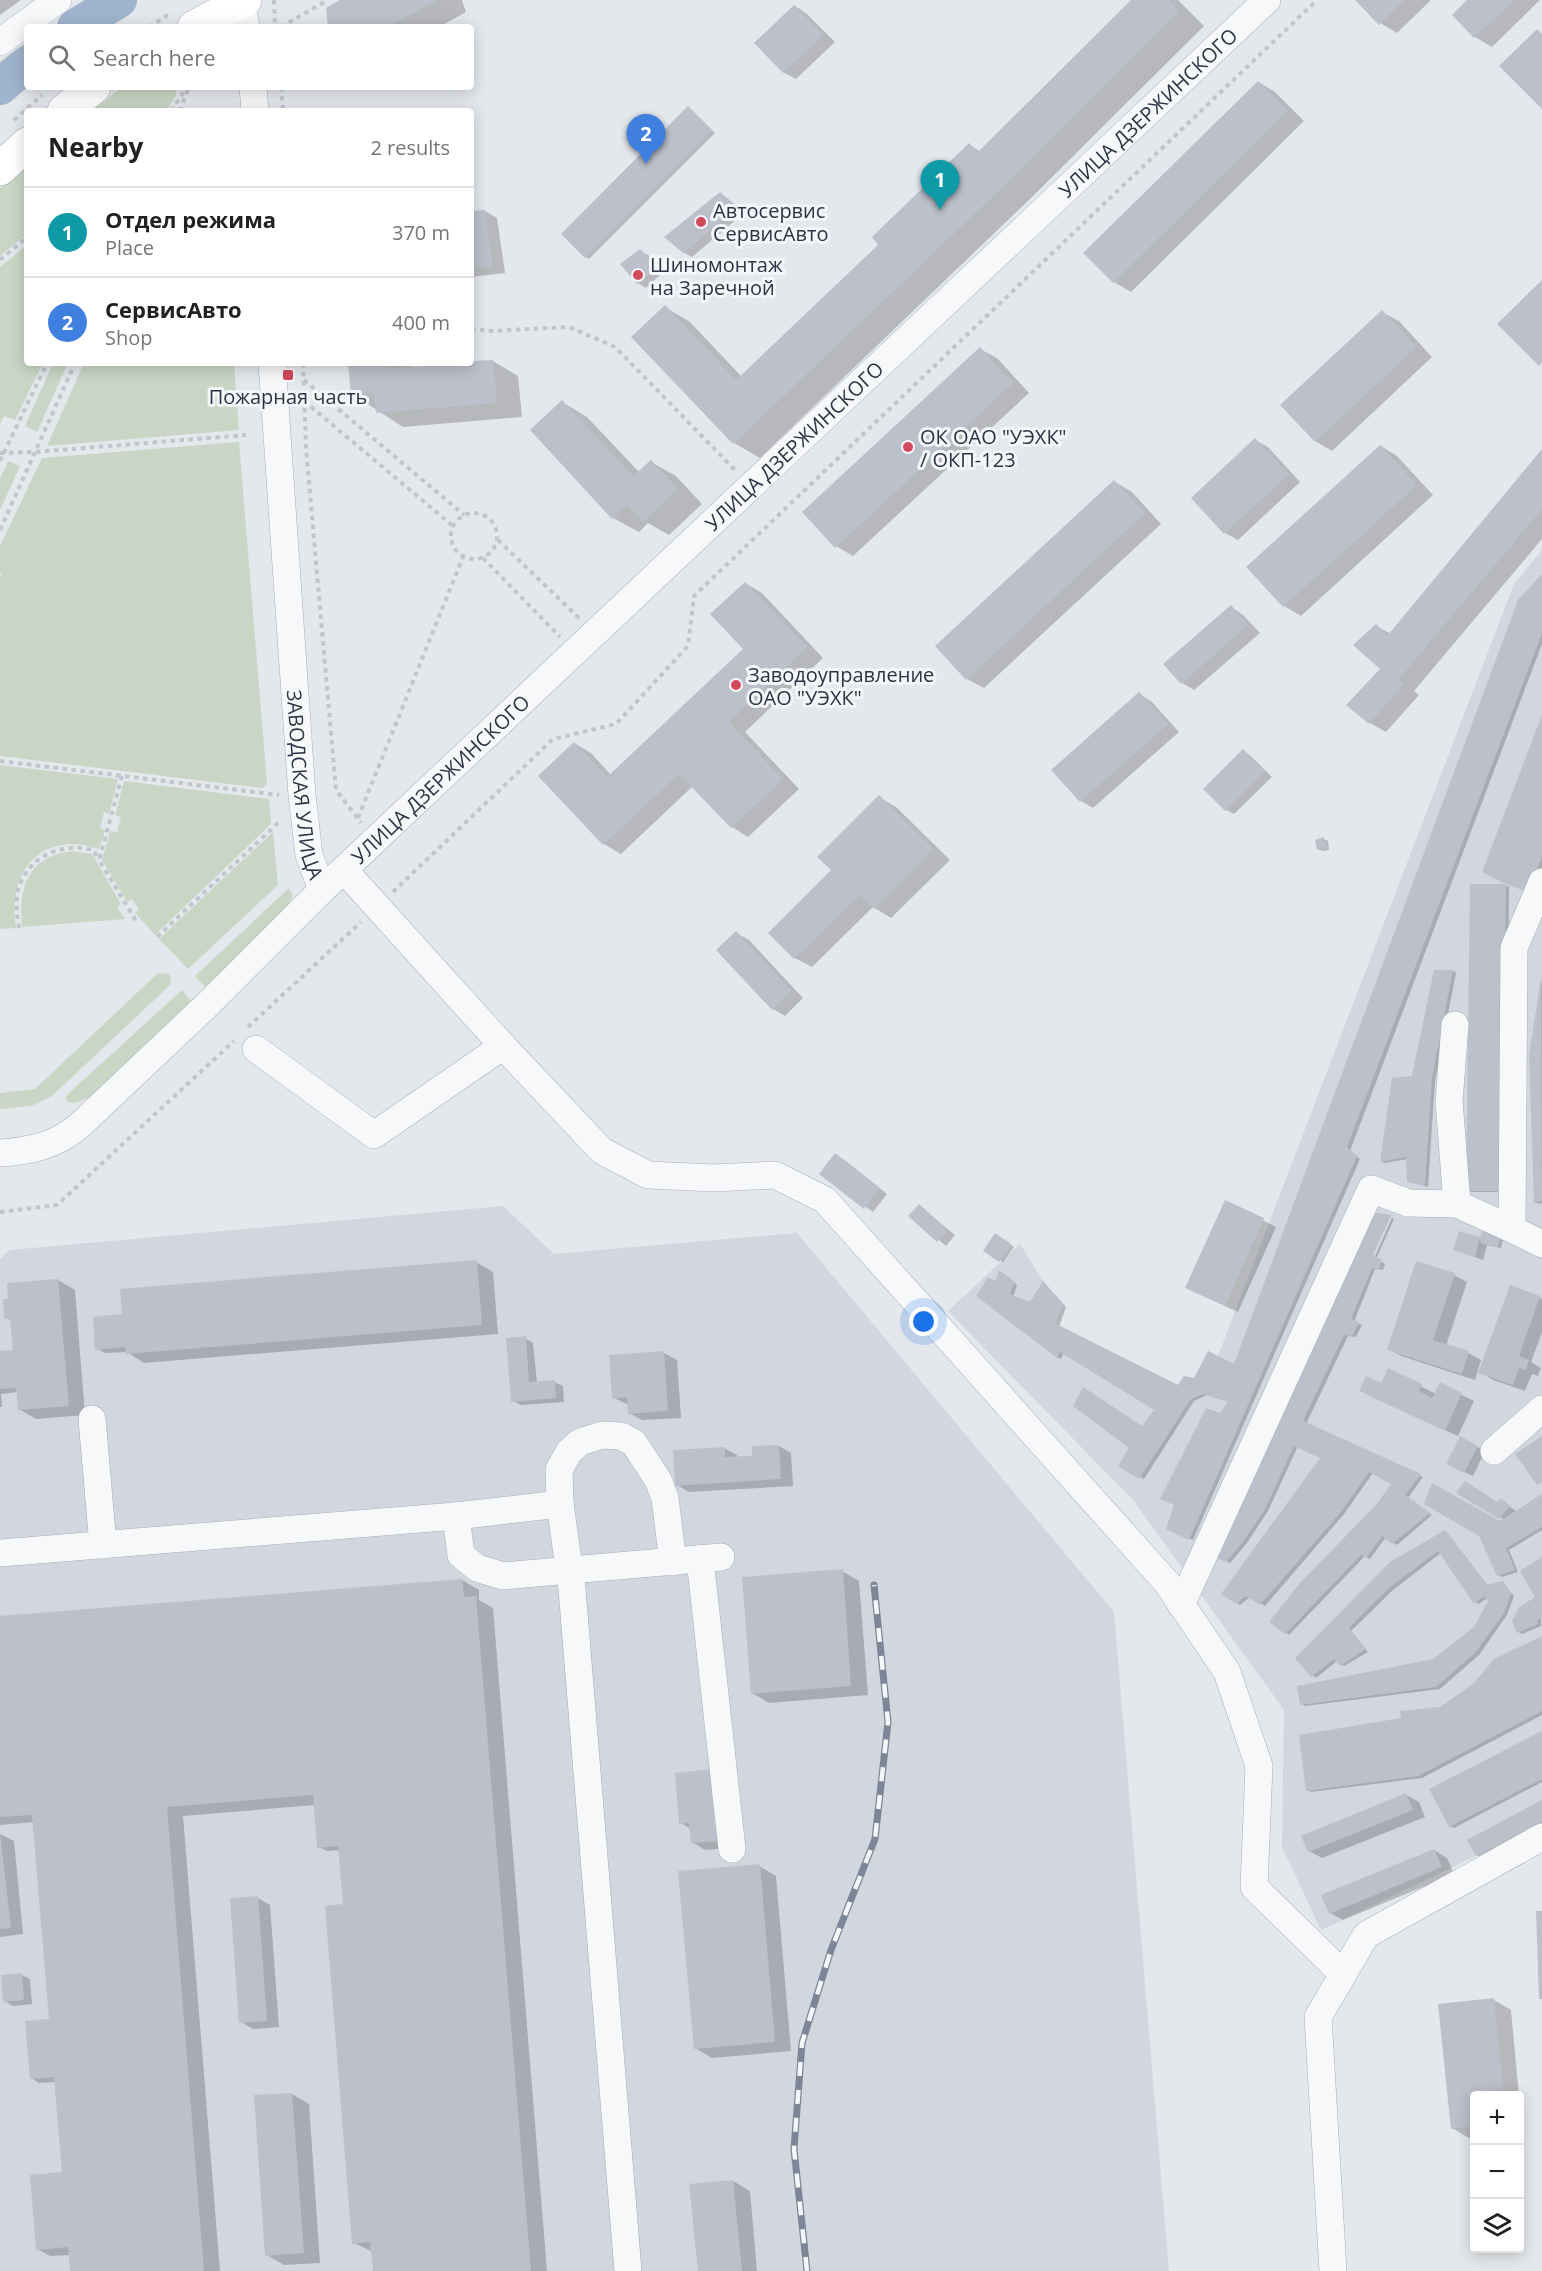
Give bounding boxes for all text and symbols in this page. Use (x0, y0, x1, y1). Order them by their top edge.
street label: УЛИЦА ДЗЕРЖИНСКОГО (1053, 22, 1243, 203)
search box (24, 24, 474, 90)
icon: search (45, 41, 78, 74)
text: Search here (93, 42, 216, 72)
pin: 2 (626, 114, 666, 164)
text: Nearby (48, 129, 143, 165)
text: 2 results (370, 134, 450, 161)
pin: 1 (920, 160, 960, 210)
place label: Автосервис СервисАвто (713, 197, 828, 247)
text: Отдел режима (105, 204, 276, 234)
marker: Автосервис СервисАвто (694, 215, 708, 229)
text: 1 (62, 219, 73, 246)
text: 370 m (392, 219, 450, 246)
text: Place (105, 234, 154, 261)
place label: Шиномонтаж на Заречной (650, 251, 783, 301)
marker: Шиномонтаж на Заречной (631, 268, 645, 282)
text: СервисАвто (105, 294, 242, 324)
text: 2 (62, 309, 73, 336)
text: 400 m (392, 309, 450, 336)
text: Shop (105, 324, 153, 351)
street label: УЛИЦА ДЗЕРЖИНСКОГО (699, 355, 889, 536)
marker: Пожарная часть (281, 368, 295, 382)
place label: Пожарная часть (209, 383, 367, 410)
place label: ОК ОАО "УЭХК" / ОКП-123 (920, 423, 1067, 473)
marker: ОК ОАО "УЭХК" / ОКП-123 (901, 440, 915, 454)
place label: Заводоуправление ОАО "УЭХК" (748, 661, 934, 711)
marker: Заводоуправление ОАО "УЭХК" (729, 678, 743, 692)
street label: УЛИЦА ДЗЕРЖИНСКОГО (345, 688, 535, 869)
street label: ЗАВОДСКАЯ УЛИЦА (281, 689, 330, 883)
your location (909, 1307, 938, 1336)
map controls (1470, 2091, 1524, 2253)
button: + (1470, 2091, 1524, 2145)
button: − (1470, 2145, 1524, 2199)
button: layers (1470, 2199, 1524, 2253)

